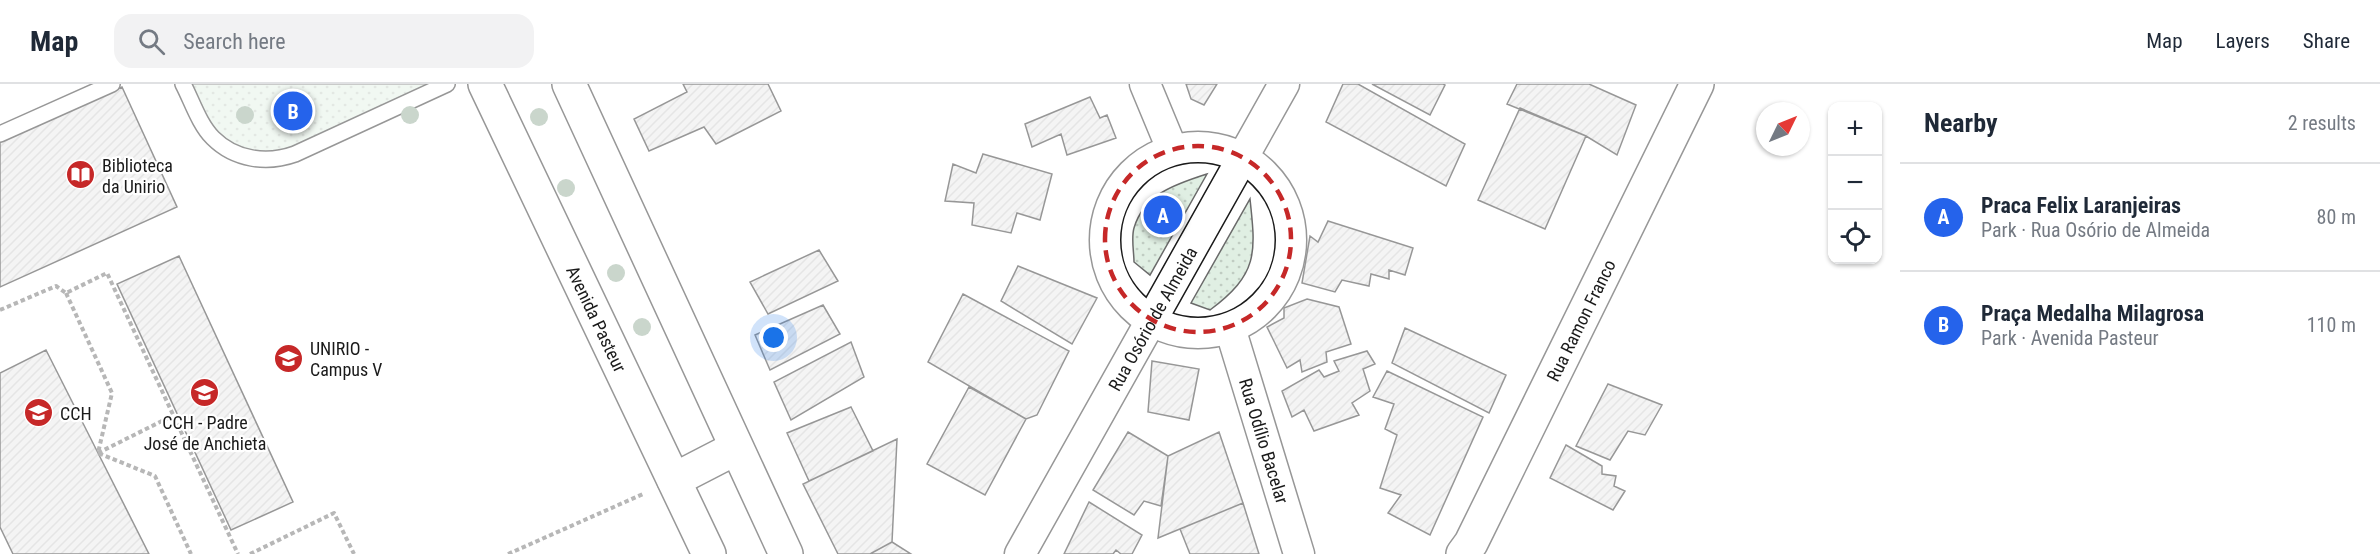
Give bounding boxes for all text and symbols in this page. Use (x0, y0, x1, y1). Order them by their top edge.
search box (114, 14, 534, 68)
text: Map (30, 25, 78, 58)
icon: search (135, 25, 168, 58)
text: Search here (183, 29, 286, 54)
text: Map (2146, 29, 2183, 53)
text: Layers (2216, 29, 2270, 53)
text: Share (2303, 29, 2350, 53)
pin: B (274, 88, 312, 134)
north arrow (1756, 102, 1810, 156)
map controls (1828, 102, 1882, 264)
button: + (1828, 102, 1882, 156)
text: Nearby (1924, 108, 1998, 138)
text: 2 results (2288, 111, 2356, 135)
place label: Biblioteca da Unirio (102, 155, 173, 197)
button: − (1828, 156, 1882, 210)
library icon: Biblioteca da Unirio (65, 159, 97, 191)
pin: A (1144, 192, 1182, 238)
text: Praca Felix Laranjeiras (1981, 193, 2181, 218)
text: A (1938, 205, 1949, 229)
text: 80 m (2317, 205, 2356, 229)
button: locate (1828, 210, 1882, 264)
text: Park · Rua Osório de Almeida (1981, 218, 2210, 242)
street label: Rua Osório de Almeida (1103, 243, 1201, 394)
street label: Rua Ramon Franco (1542, 256, 1620, 384)
street label: Avenida Pasteur (563, 262, 631, 376)
text: Praça Medalha Milagrosa (1981, 301, 2204, 326)
text: B (1938, 313, 1949, 337)
text: 110 m (2307, 313, 2356, 337)
your location (759, 323, 788, 352)
text: Park · Avenida Pasteur (1981, 326, 2159, 350)
place label: UNIRIO - Campus V (310, 338, 382, 380)
school or university icon: UNIRIO - Campus V (273, 342, 305, 374)
street label: Rua Odílio Bacelar (1235, 376, 1294, 507)
school or university icon: CCH - Padre José de Anchieta (189, 377, 221, 409)
school or university icon: CCH (23, 397, 55, 429)
place label: CCH (60, 403, 92, 424)
place label: CCH - Padre José de Anchieta (144, 412, 266, 454)

